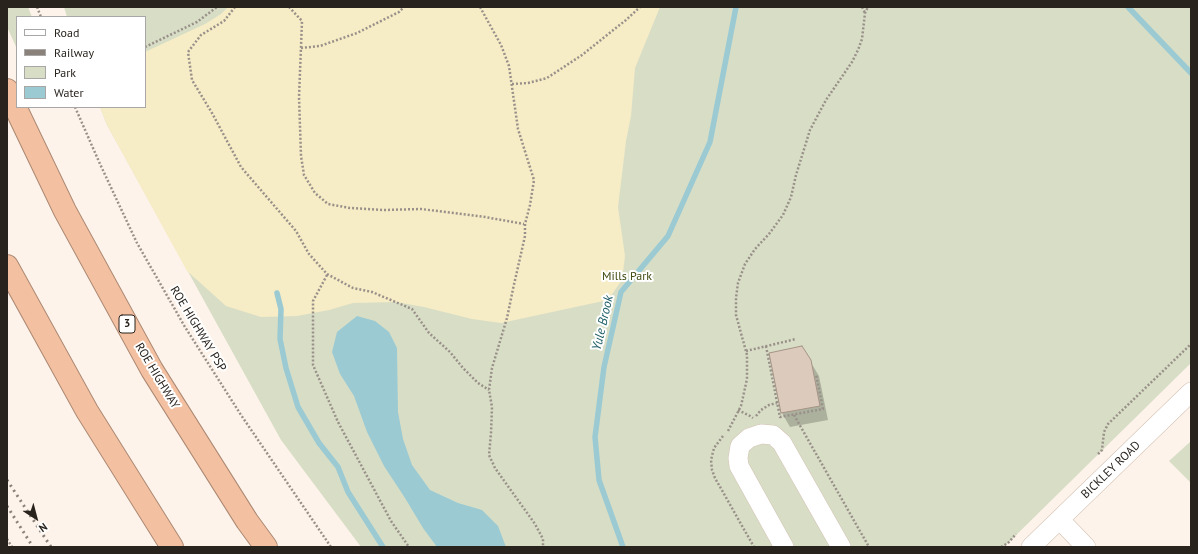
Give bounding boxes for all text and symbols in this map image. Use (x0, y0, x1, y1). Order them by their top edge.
legend (16, 16, 146, 108)
text: Road (54, 25, 79, 40)
text: Railway (54, 45, 94, 60)
text: Park (54, 65, 76, 80)
text: Water (54, 85, 84, 100)
park label: Mills Park (602, 270, 652, 284)
street label: ROE HIGHWAY PSP (167, 284, 229, 374)
water label: Yule Brook (589, 294, 617, 352)
road number: 3 (119, 315, 135, 333)
street label: ROE HIGHWAY (132, 341, 182, 411)
street label: BICKLEY ROAD (1078, 438, 1144, 502)
north arrow (16, 498, 56, 538)
text: N (36, 520, 50, 535)

